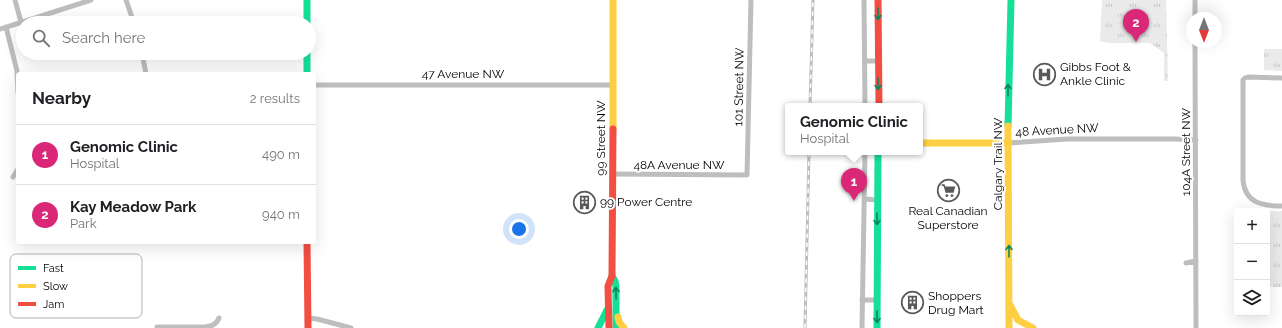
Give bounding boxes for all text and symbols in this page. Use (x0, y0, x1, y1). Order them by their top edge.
one-way arrow (874, 7, 882, 20)
pin: 2 (1123, 9, 1149, 42)
north arrow (1186, 12, 1222, 48)
search box (16, 16, 316, 60)
icon: search (30, 27, 52, 49)
text: Search here (62, 29, 145, 47)
street label: 101 Street NW (731, 47, 747, 127)
place label: Gibbs Foot & Ankle Clinic (1060, 60, 1131, 88)
hospital icon: Gibbs Foot & Ankle Clinic (1031, 61, 1057, 87)
street label: 47 Avenue NW (422, 67, 505, 81)
one-way arrow (875, 77, 882, 90)
one-way arrow (1004, 84, 1012, 97)
text: Nearby (32, 88, 91, 108)
text: 2 results (250, 91, 300, 106)
street label: 99 Street NW (594, 100, 608, 176)
popup (785, 103, 923, 155)
street label: 104A Street NW (1179, 108, 1193, 196)
text: Genomic Clinic (800, 113, 908, 131)
street label: Calgary Trail NW (991, 117, 1005, 210)
street label: 48 Avenue NW (1015, 121, 1099, 139)
text: Hospital (800, 131, 849, 146)
text: Genomic Clinic (70, 138, 178, 156)
text: 1 (42, 147, 48, 162)
text: 490 m (262, 147, 300, 162)
text: Hospital (70, 156, 119, 171)
street label: 48A Avenue NW (634, 158, 725, 172)
pin: 1 (841, 168, 867, 201)
supermarket icon: Real Canadian Superstore (935, 177, 961, 203)
building icon: 99 Power Centre (572, 189, 598, 215)
place label: 99 Power Centre (600, 195, 692, 209)
text: Kay Meadow Park (70, 198, 196, 216)
place label: Real Canadian Superstore (908, 204, 988, 232)
text: 2 (41, 207, 49, 222)
text: 940 m (262, 207, 300, 222)
map controls (1234, 208, 1270, 316)
button: + (1234, 208, 1270, 244)
one-way arrow (873, 212, 881, 225)
text: Park (70, 216, 97, 231)
your location (509, 219, 529, 239)
button: − (1234, 244, 1270, 280)
one-way arrow (1005, 245, 1013, 258)
legend (10, 254, 142, 318)
text: Fast (43, 262, 64, 275)
text: Slow (43, 280, 68, 293)
button: layers (1234, 280, 1270, 316)
one-way arrow (612, 287, 620, 300)
place label: Shoppers Drug Mart (928, 289, 984, 317)
building icon: Shoppers Drug Mart (900, 290, 926, 316)
text: Jam (43, 298, 64, 311)
one-way arrow (873, 310, 880, 323)

